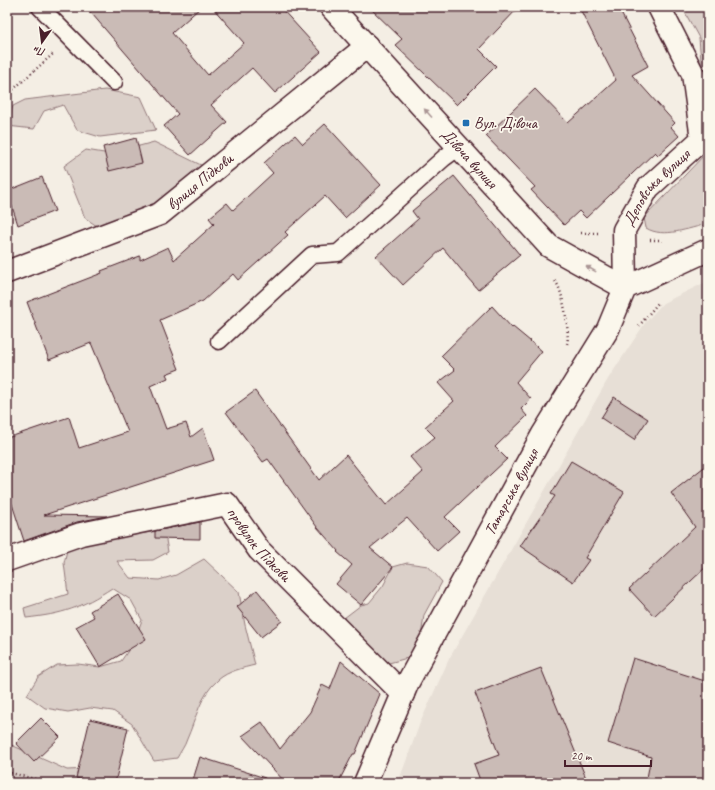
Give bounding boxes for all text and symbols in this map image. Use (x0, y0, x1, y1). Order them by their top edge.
north arrow (22, 22, 62, 62)
text: Пн (31, 43, 47, 60)
one-way arrow (423, 108, 433, 118)
place label: Вул. Дівоча (474, 113, 539, 133)
marker: Вул. Дівоча (461, 118, 471, 128)
street label: Дівоча вулиця (437, 124, 502, 193)
street label: Деповська вулиця (618, 144, 695, 229)
street label: вулиця Підкови (163, 148, 238, 214)
one-way arrow (585, 266, 597, 273)
street label: Татарська вулиця (480, 444, 544, 539)
street label: провулок Підкови (222, 503, 296, 587)
scale bar (565, 742, 651, 768)
text: 20 m (571, 748, 593, 764)

